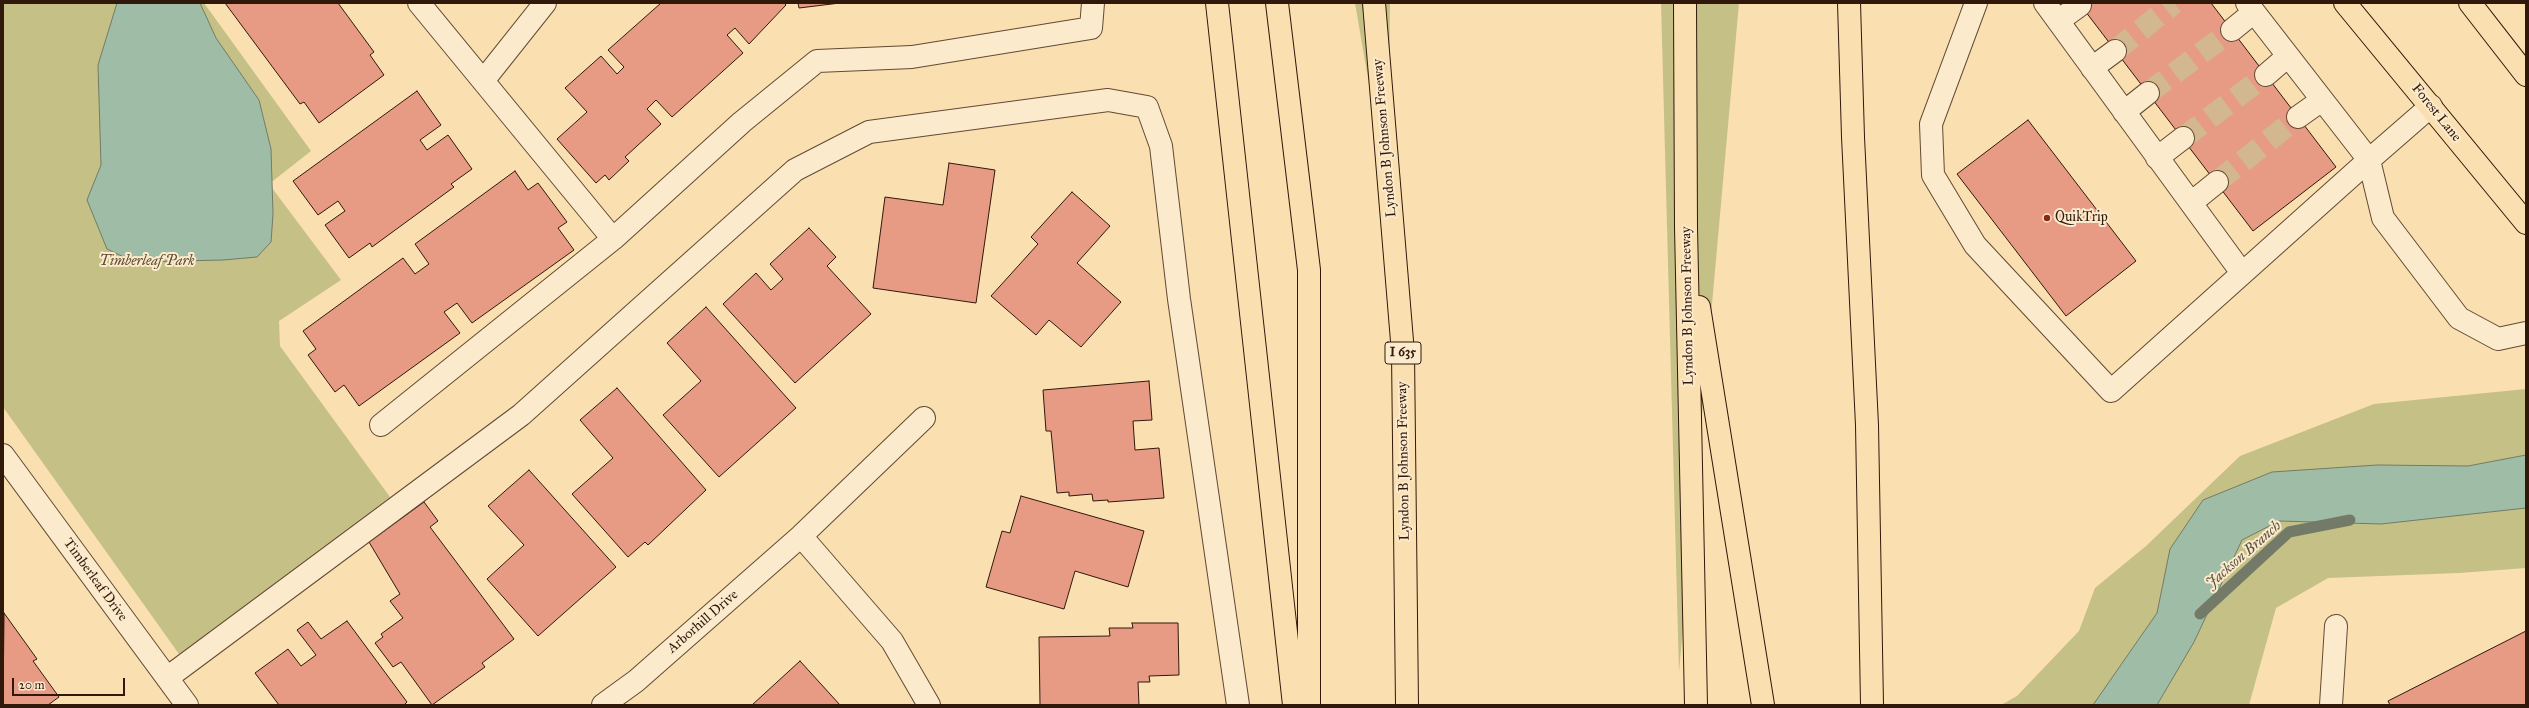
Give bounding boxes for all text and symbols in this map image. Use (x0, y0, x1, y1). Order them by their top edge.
street label: Lyndon B Johnson Freeway (1370, 58, 1400, 218)
street label: Forest Lane (2408, 81, 2464, 145)
place label: QuikTrip (2055, 210, 2108, 226)
marker: QuikTrip (2042, 213, 2052, 223)
street label: Lyndon B Johnson Freeway (1678, 226, 1698, 386)
park label: Timberleaf Park (99, 254, 195, 270)
road number: I 635 (1385, 342, 1421, 364)
street label: Lyndon B Johnson Freeway (1394, 381, 1414, 541)
water label: Jackson Branch (2203, 517, 2285, 593)
street label: Timberleaf Drive (59, 535, 131, 625)
street label: Arborhill Drive (664, 587, 742, 657)
scale bar (14, 670, 127, 696)
text: 20 m (19, 678, 45, 692)

